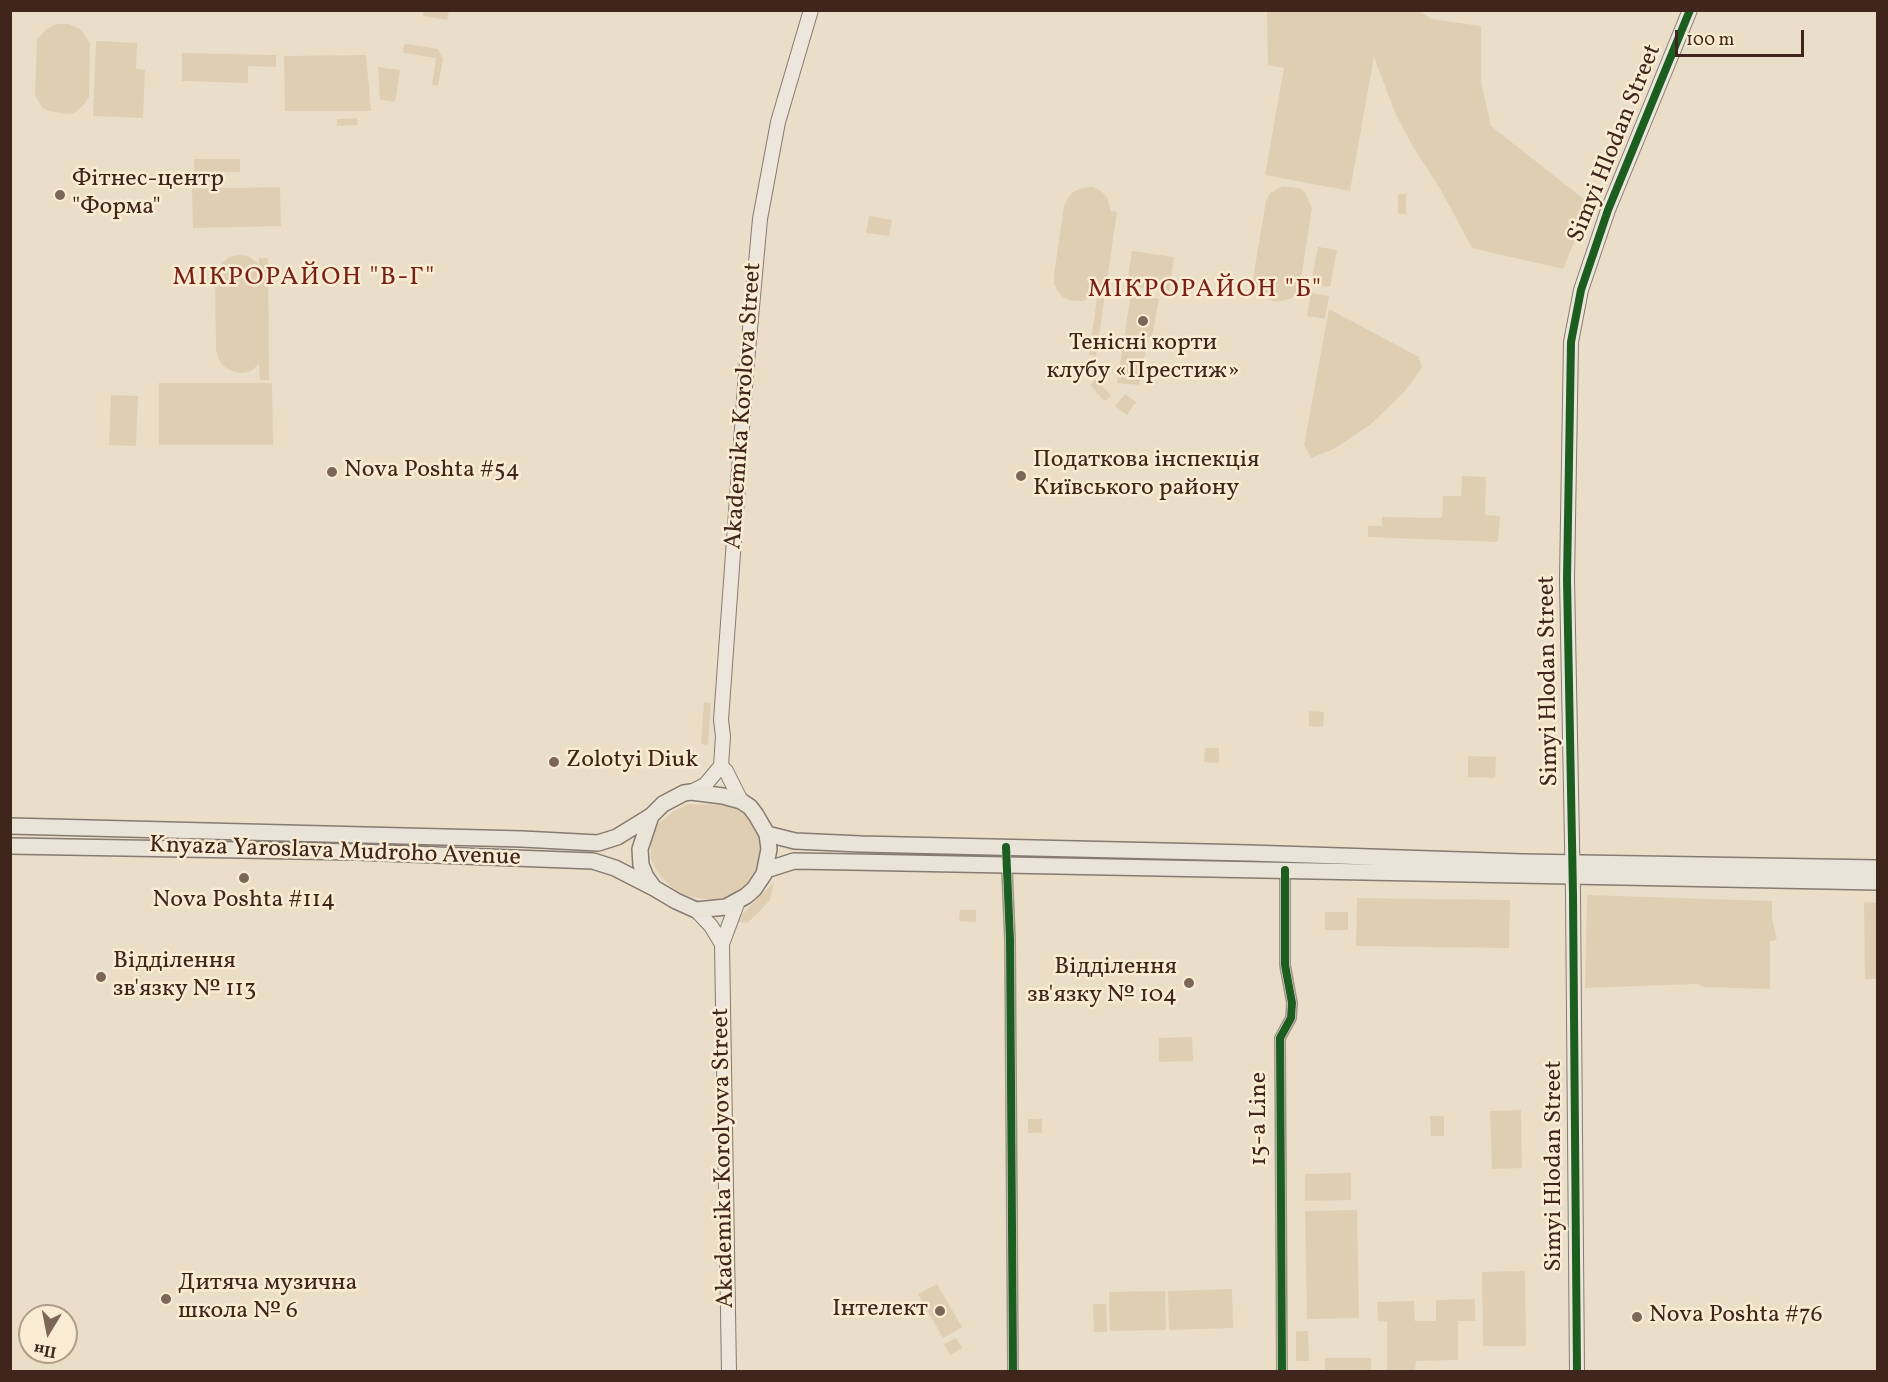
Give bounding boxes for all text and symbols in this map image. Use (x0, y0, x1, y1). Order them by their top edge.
scale bar (1678, 18, 1807, 56)
text: 100 m (1686, 28, 1735, 53)
street label: Simyi Hlodan Street (1563, 41, 1669, 247)
place label: Фітнес-центр "Форма" (72, 167, 224, 223)
marker: Фітнес-центр "Форма" (53, 188, 67, 202)
street label: Akademika Korolova Street (721, 261, 769, 551)
district label: МІКРОРАЙОН "В-Г" (172, 263, 436, 295)
district label: МІКРОРАЙОН "Б" (1088, 275, 1322, 307)
marker: Тенісні корти клубу «Престиж» (1136, 314, 1150, 328)
place label: Тенісні корти клубу «Престиж» (1046, 331, 1240, 387)
place label: Податкова інспекція Київського району (1033, 448, 1259, 504)
place label: Nova Poshta #54 (344, 458, 520, 486)
marker: Nova Poshta #54 (325, 465, 339, 479)
marker: Податкова інспекція Київського району (1014, 469, 1028, 483)
street label: Simyi Hlodan Street (1534, 575, 1566, 787)
place label: Zolotyi Diuk (566, 748, 698, 776)
marker: Zolotyi Diuk (547, 755, 561, 769)
street label: Knyaza Yaroslava Mudroho Avenue (149, 832, 521, 874)
marker: Nova Poshta #114 (237, 871, 251, 885)
place label: Nova Poshta #114 (153, 888, 335, 916)
place label: Відділення зв'язку № 113 (113, 949, 256, 1005)
place label: Відділення зв'язку № 104 (1027, 955, 1177, 1011)
marker: Відділення зв'язку № 113 (94, 970, 108, 984)
marker: Відділення зв'язку № 104 (1182, 976, 1196, 990)
street label: Akademika Korolyova Street (708, 1007, 742, 1309)
street label: Simyi Hlodan Street (1542, 1060, 1570, 1272)
street label: 15-a Line (1247, 1072, 1275, 1166)
place label: Дитяча музична школа № 6 (178, 1271, 357, 1327)
marker: Дитяча музична школа № 6 (159, 1292, 173, 1306)
place label: Інтелект (832, 1297, 928, 1325)
place label: Nova Poshta #76 (1649, 1303, 1823, 1331)
north arrow (18, 1304, 78, 1364)
marker: Інтелект (933, 1304, 947, 1318)
marker: Nova Poshta #76 (1630, 1310, 1644, 1324)
text: Пн (32, 1337, 58, 1363)

